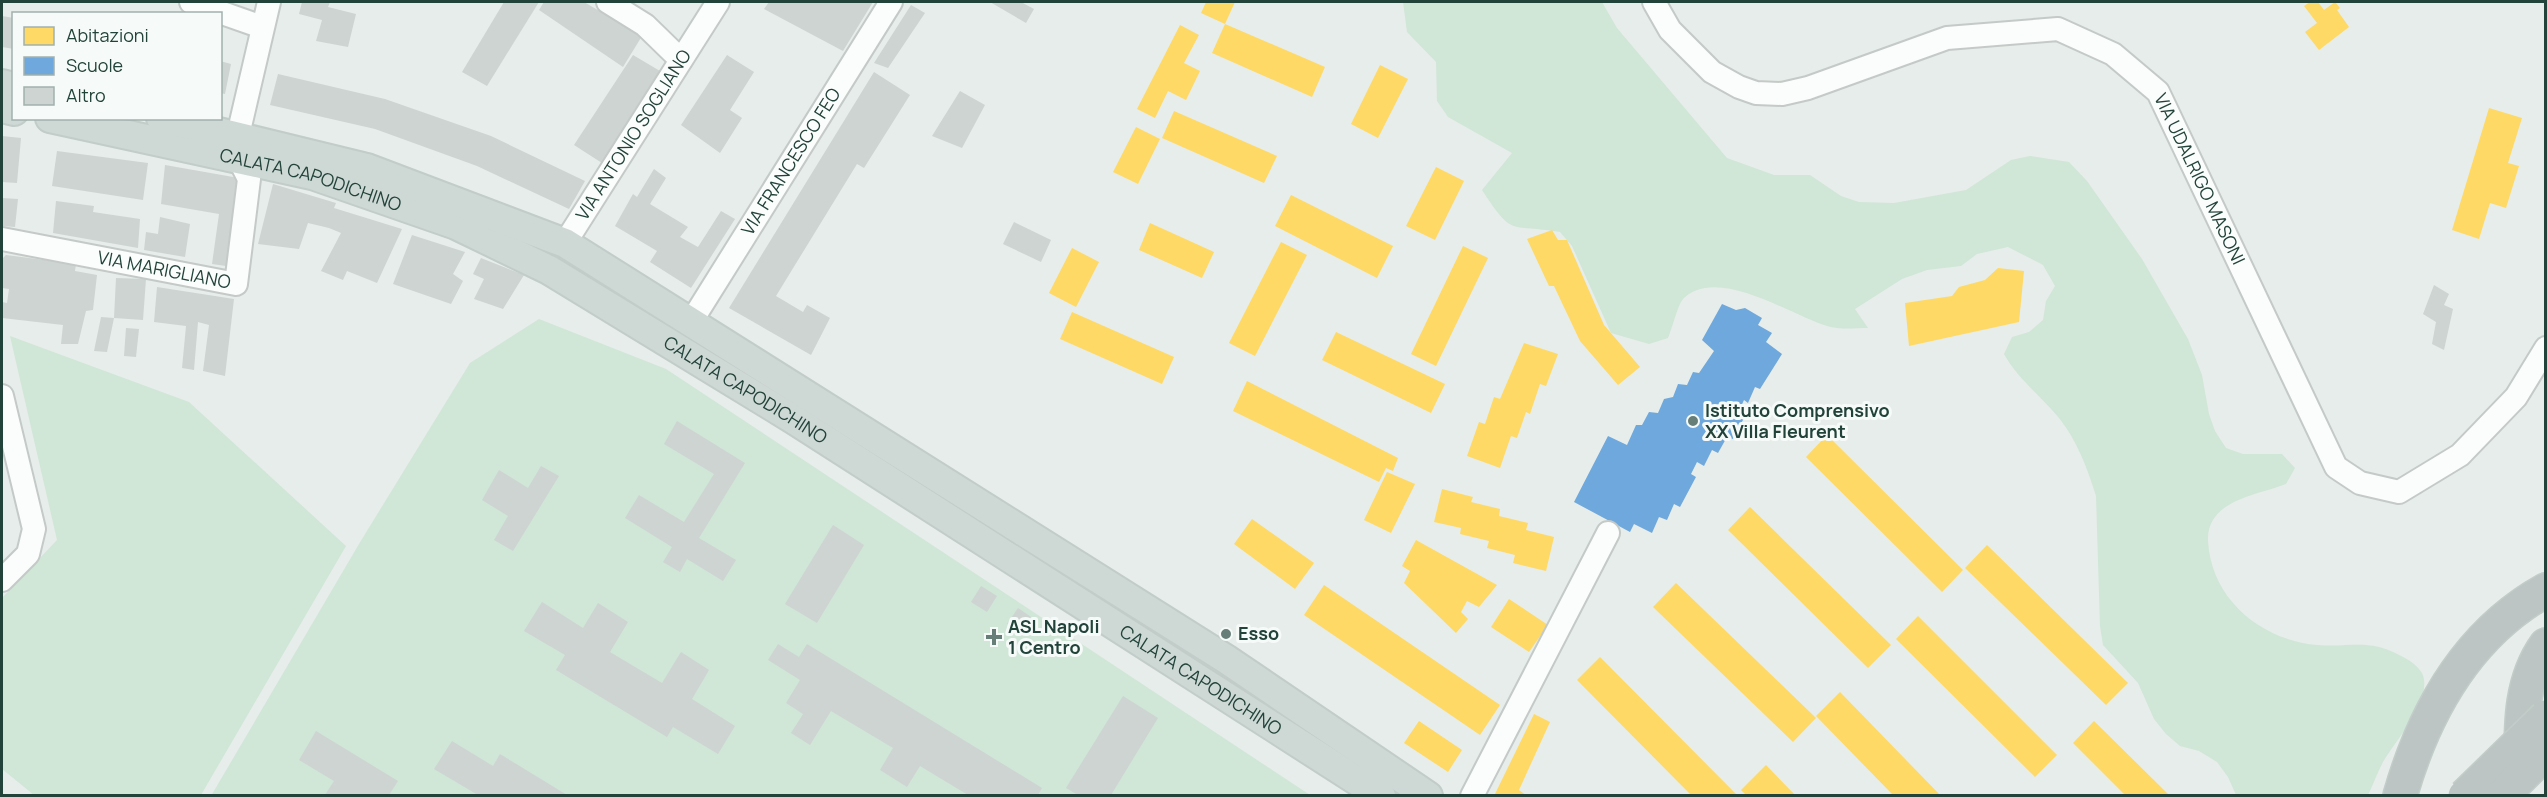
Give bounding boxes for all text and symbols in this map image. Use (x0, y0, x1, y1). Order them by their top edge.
legend (12, 12, 222, 120)
text: Abitazioni (66, 23, 149, 47)
street label: VIA ANTONIO SOGLIANO (570, 44, 696, 224)
text: Scuole (66, 53, 123, 77)
text: Altro (66, 83, 106, 107)
street label: VIA FRANCESCO FEO (735, 83, 845, 239)
street label: VIA UDALRIGO MASONI (2149, 89, 2251, 268)
street label: CALATA CAPODICHINO (218, 142, 405, 216)
street label: VIA MARIGLIANO (96, 245, 233, 294)
street label: CALATA CAPODICHINO (660, 330, 832, 449)
place label: Istituto Comprensivo XX Villa Fleurent (1705, 398, 1890, 443)
marker: Istituto Comprensivo XX Villa Fleurent (1686, 414, 1700, 428)
place label: ASL Napoli 1 Centro (1008, 614, 1099, 659)
street label: CALATA CAPODICHINO (1116, 619, 1287, 740)
place label: Esso (1238, 621, 1279, 645)
marker: Esso (1219, 627, 1233, 641)
marker: ASL Napoli 1 Centro (985, 628, 1003, 646)

